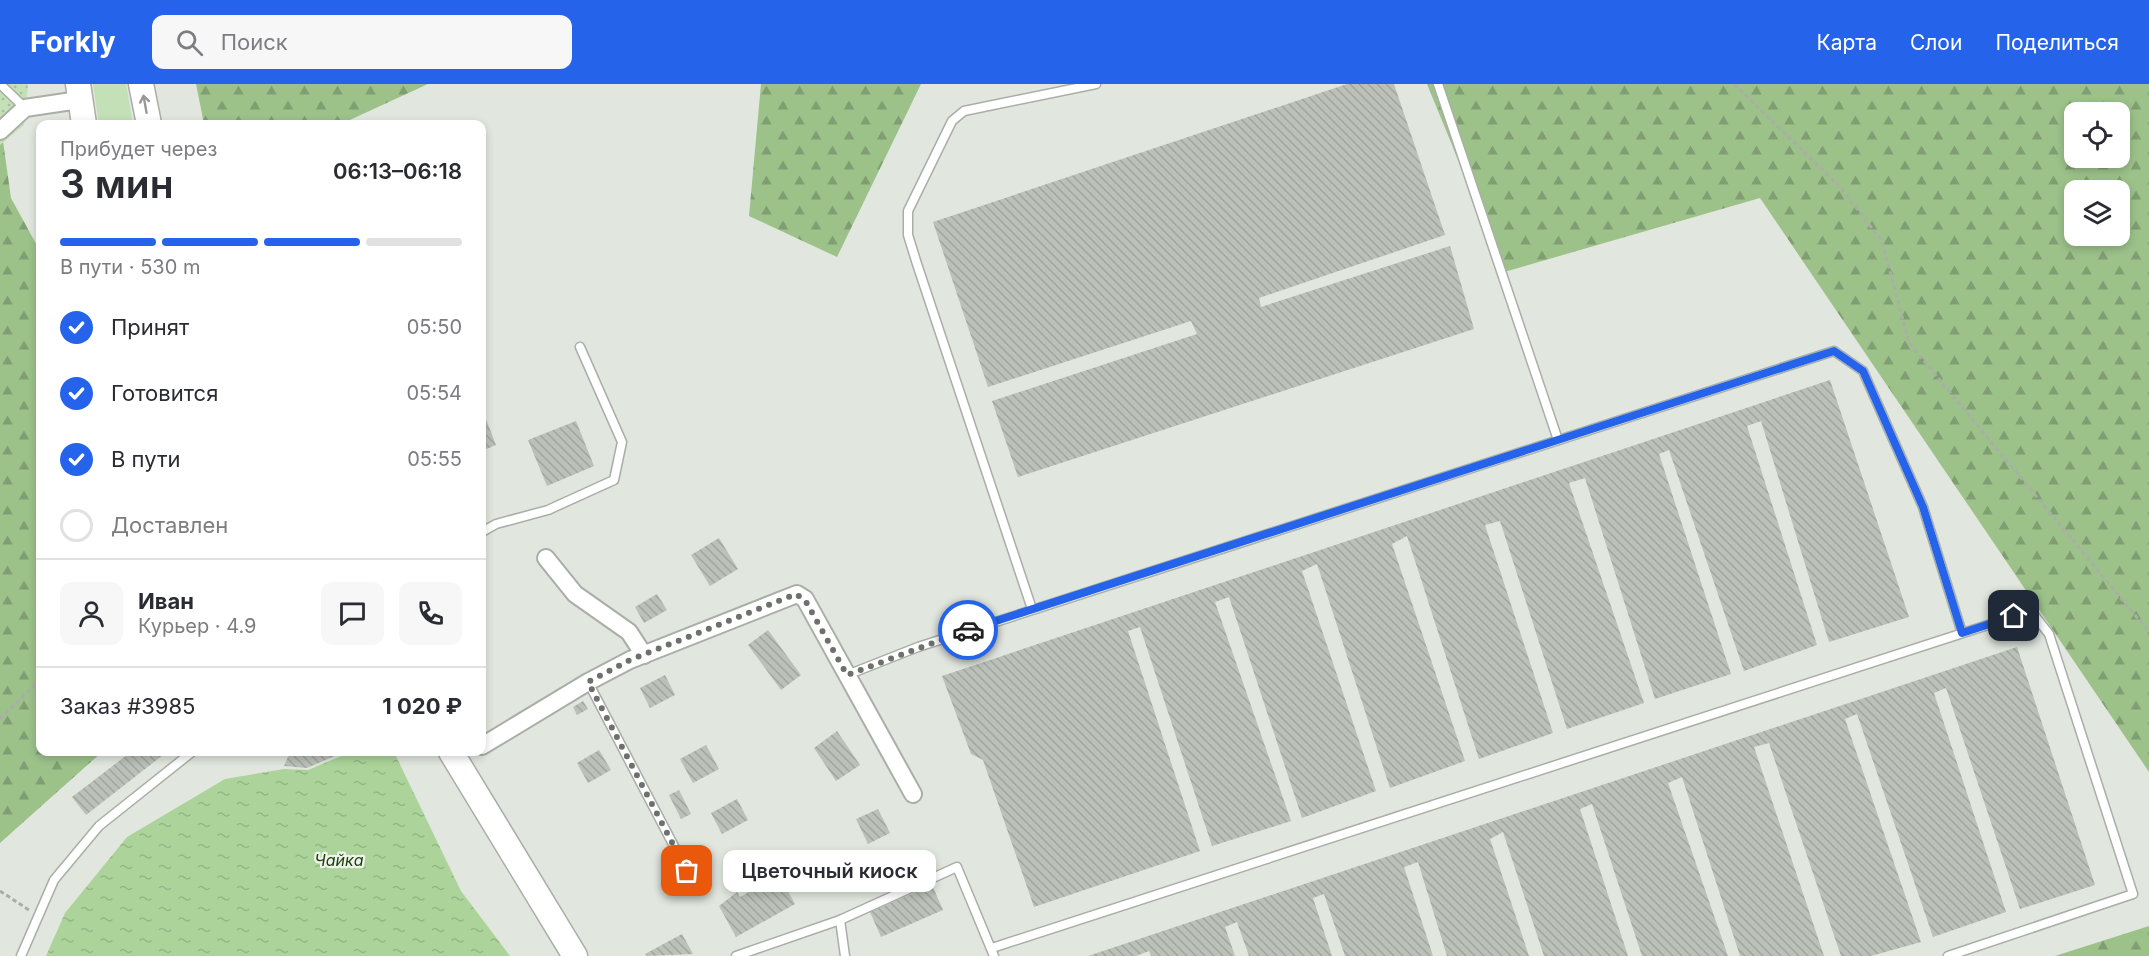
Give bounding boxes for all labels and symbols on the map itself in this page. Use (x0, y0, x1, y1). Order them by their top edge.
one-way arrow (139, 95, 150, 115)
pin (1988, 590, 2039, 641)
courier (938, 600, 998, 660)
pin (661, 845, 712, 896)
water label: Чайка (315, 850, 364, 870)
callout: Цветочный киоск (723, 850, 936, 892)

